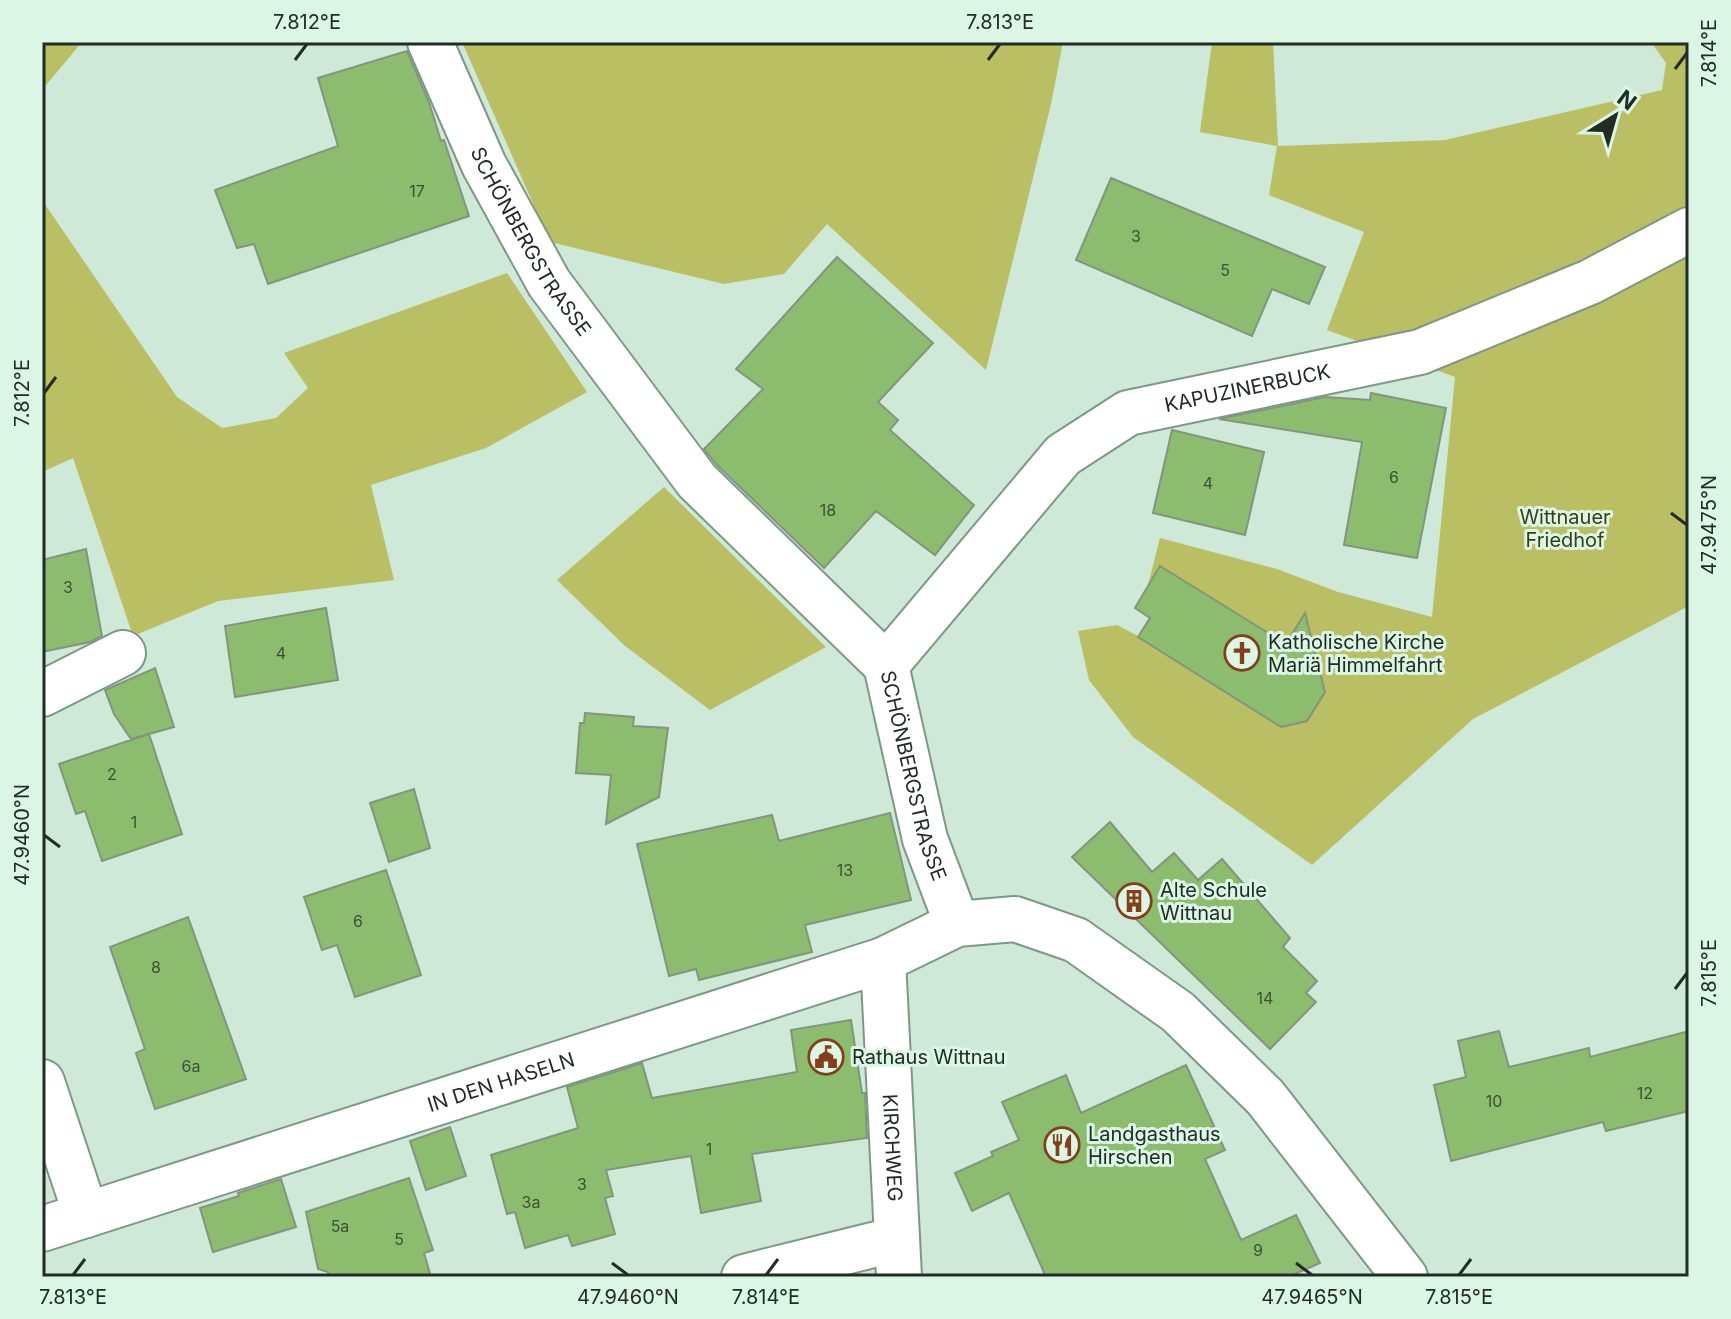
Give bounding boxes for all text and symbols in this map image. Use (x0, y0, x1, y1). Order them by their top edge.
text: 7.812°E (273, 10, 341, 34)
text: 7.813°E (966, 10, 1034, 34)
text: 7.814°E (1697, 19, 1721, 87)
north arrow (1575, 76, 1655, 156)
text: N (1613, 85, 1642, 115)
street label: SCHÖNBERGSTRASSE (466, 143, 596, 341)
house number: 17 (409, 181, 425, 201)
house number: 3 (1131, 226, 1141, 246)
house number: 5 (1220, 260, 1230, 280)
text: 7.812°E (10, 359, 34, 427)
street label: KAPUZINERBUCK (1162, 359, 1333, 417)
house number: 6 (1389, 467, 1399, 487)
house number: 4 (1203, 473, 1213, 493)
text: 47.9475°N (1697, 475, 1721, 575)
house number: 18 (820, 500, 836, 520)
park label: Wittnauer Friedhof (1519, 505, 1611, 552)
house number: 3 (63, 577, 73, 597)
place label: Katholische Kirche Mariä Himmelfahrt (1268, 630, 1445, 677)
church icon: Katholische Kirche Mariä Himmelfahrt (1223, 634, 1261, 672)
house number: 4 (276, 643, 286, 663)
street label: SCHÖNBERGSTRASSE (876, 668, 952, 884)
house number: 2 (107, 764, 117, 784)
text: 47.9460°N (10, 784, 34, 886)
house number: 1 (131, 812, 137, 832)
house number: 13 (837, 860, 853, 880)
place label: Alte Schule Wittnau (1160, 878, 1267, 925)
building icon: Alte Schule Wittnau (1115, 882, 1153, 920)
house number: 6 (353, 911, 363, 931)
text: 7.815°E (1697, 939, 1721, 1007)
house number: 8 (151, 957, 161, 977)
house number: 14 (1257, 988, 1273, 1008)
public building icon: Rathaus Wittnau (807, 1038, 845, 1076)
place label: Rathaus Wittnau (852, 1045, 1006, 1069)
street label: IN DEN HASELN (424, 1047, 578, 1117)
house number: 6a (182, 1056, 200, 1076)
house number: 12 (1637, 1083, 1653, 1103)
house number: 10 (1486, 1091, 1502, 1111)
street label: KIRCHWEG (878, 1093, 907, 1202)
place label: Landgasthaus Hirschen (1088, 1122, 1221, 1169)
restaurant icon: Landgasthaus Hirschen (1043, 1126, 1081, 1164)
house number: 1 (706, 1139, 712, 1159)
house number: 3 (577, 1174, 587, 1194)
house number: 3a (522, 1192, 540, 1212)
house number: 5a (331, 1216, 349, 1236)
house number: 5 (394, 1229, 404, 1249)
house number: 9 (1253, 1240, 1263, 1260)
text: 7.813°E (39, 1285, 107, 1309)
text: 47.9460°N (577, 1285, 679, 1309)
text: 7.814°E (732, 1285, 800, 1309)
text: 47.9465°N (1261, 1285, 1363, 1309)
text: 7.815°E (1425, 1285, 1493, 1309)

